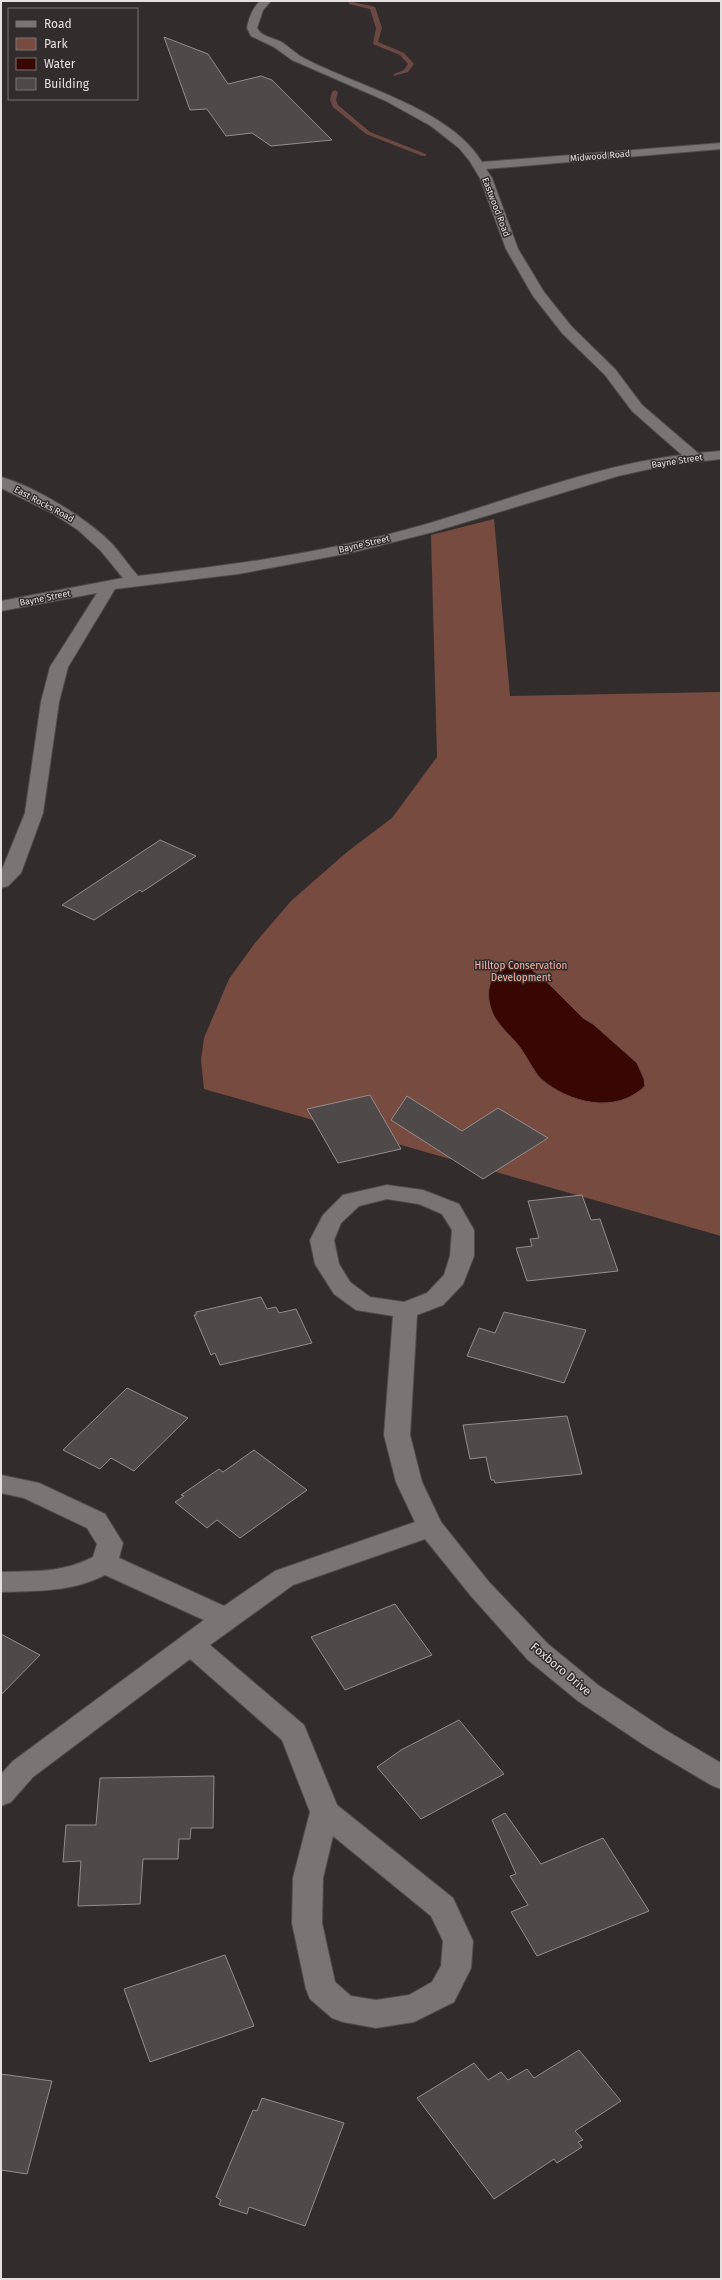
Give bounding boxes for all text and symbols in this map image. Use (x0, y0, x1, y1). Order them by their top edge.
legend (8, 8, 138, 100)
text: Road (44, 17, 72, 31)
text: Park (44, 37, 68, 51)
text: Water (44, 57, 76, 71)
text: Building (44, 77, 90, 91)
street label: Midwood Road (569, 148, 631, 164)
street label: Eastwood Road (480, 176, 512, 238)
street label: Bayne Street (651, 452, 704, 470)
street label: East Rocks Road (12, 484, 76, 524)
street label: Bayne Street (338, 533, 391, 555)
street label: Bayne Street (19, 588, 72, 608)
park label: Hilltop Conservation Development (475, 960, 567, 984)
street label: Foxboro Drive (528, 1640, 594, 1698)

